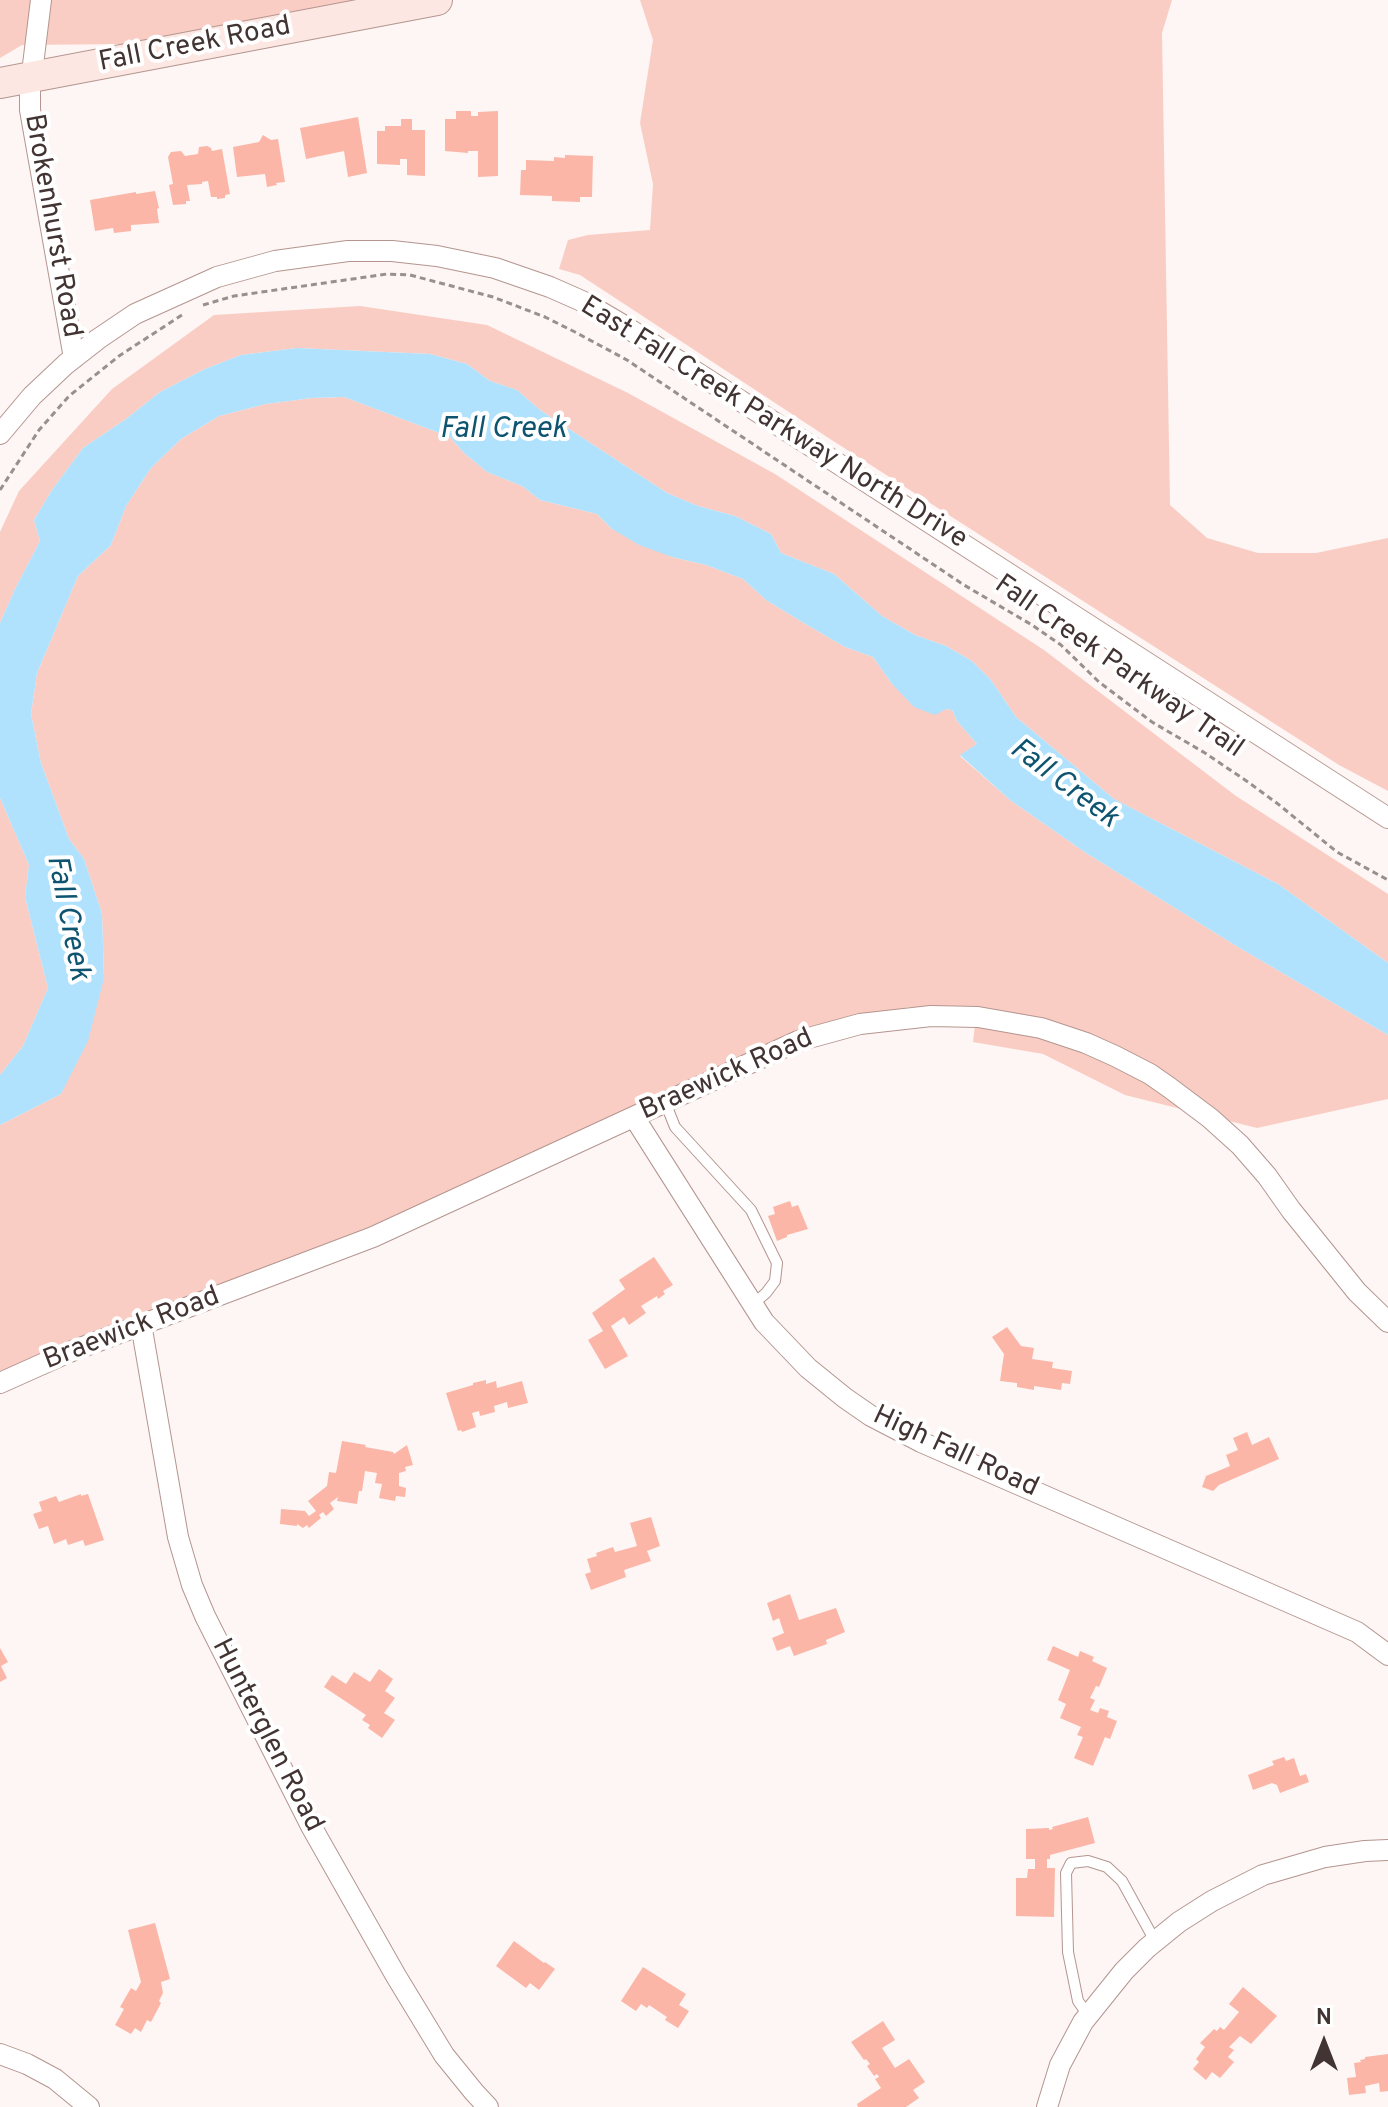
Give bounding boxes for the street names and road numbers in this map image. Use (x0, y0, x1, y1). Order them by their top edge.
street label: Fall Creek Road (96, 11, 294, 81)
street label: Brokenhurst Road (15, 112, 87, 340)
street label: East Fall Creek Parkway North Drive (573, 291, 973, 557)
street label: Fall Creek Parkway Trail (987, 569, 1249, 767)
street label: Braewick Road (635, 1023, 819, 1129)
street label: Braewick Road (39, 1281, 225, 1379)
street label: High Fall Road (867, 1400, 1043, 1506)
street label: Hunterglen Road (203, 1634, 329, 1838)

